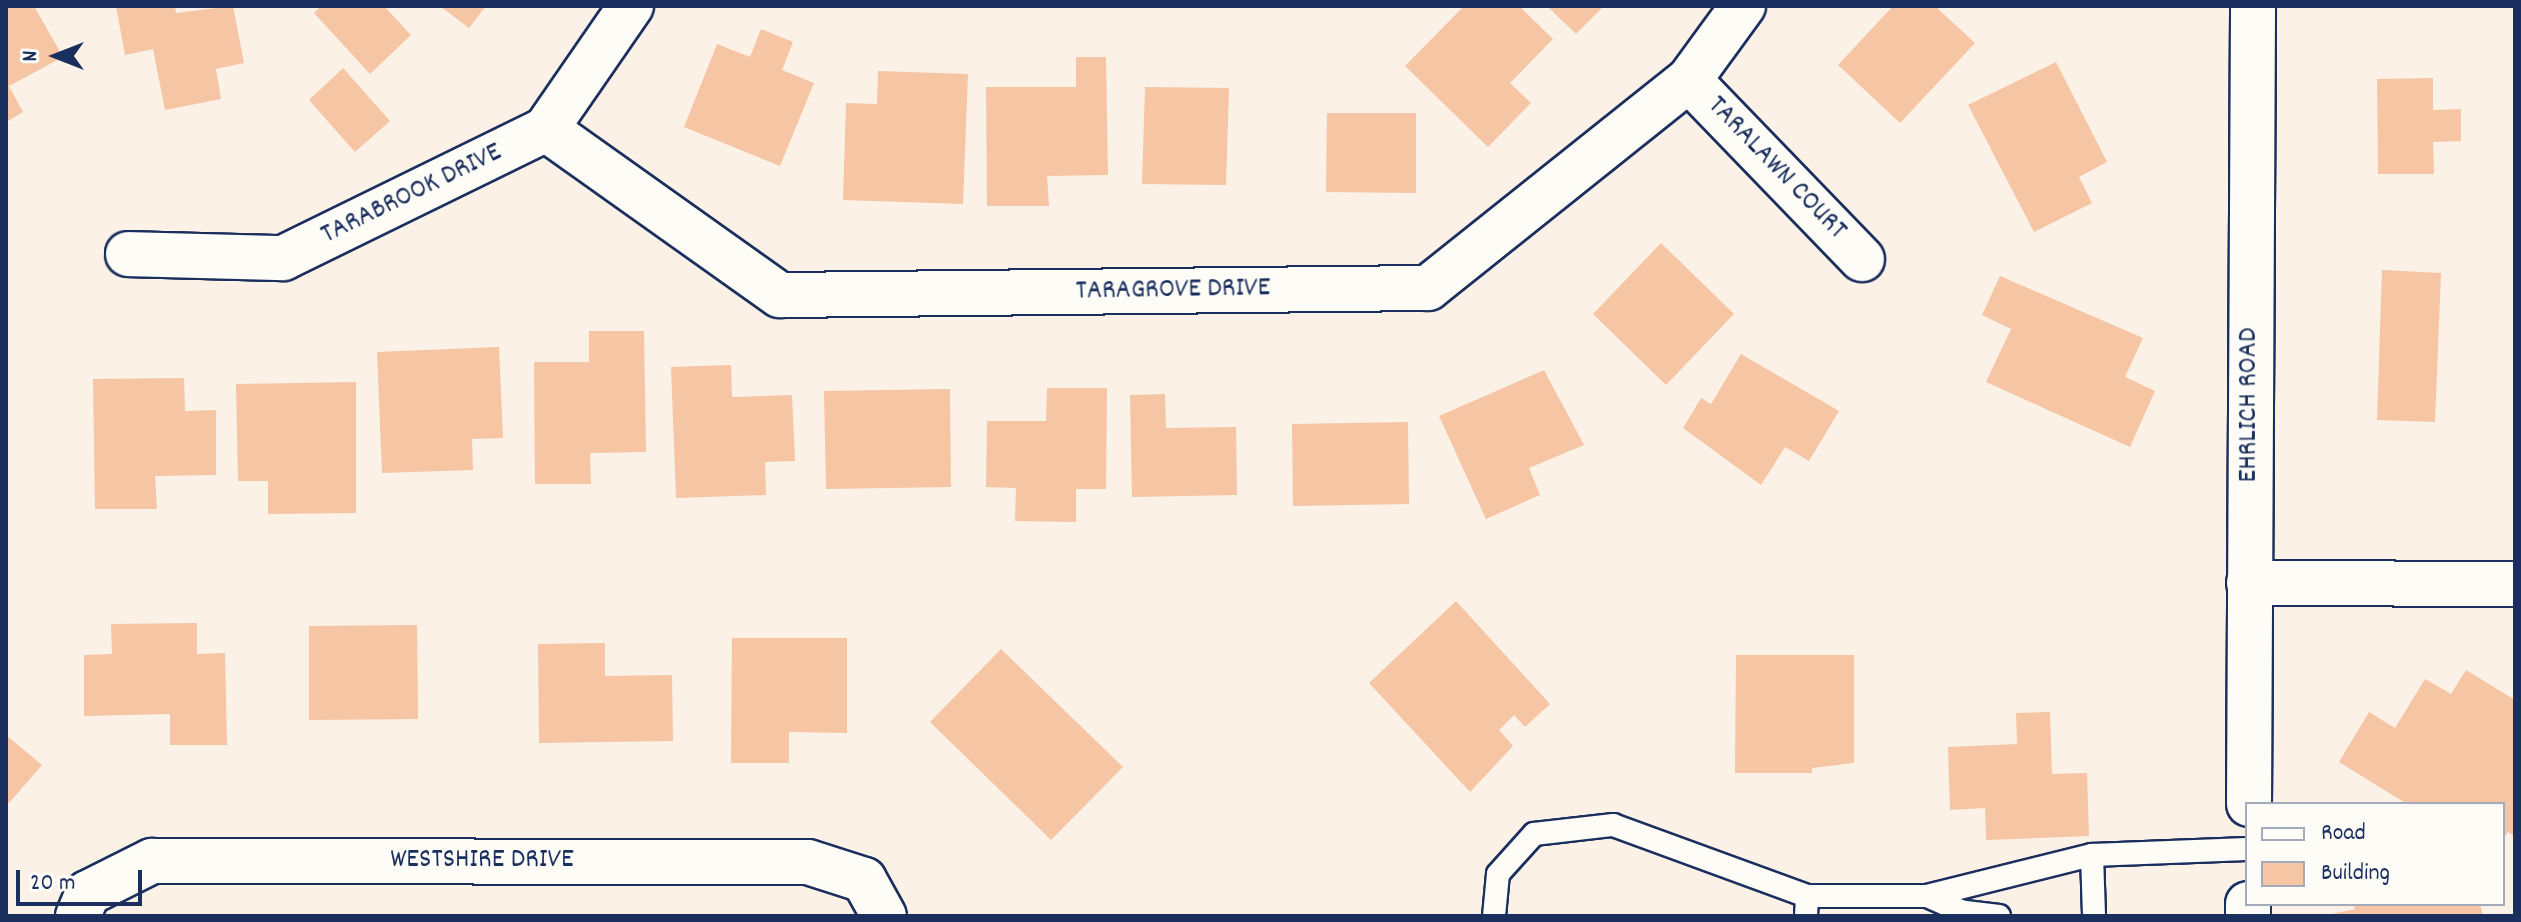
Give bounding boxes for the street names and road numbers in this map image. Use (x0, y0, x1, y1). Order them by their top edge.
street label: TARALAWN COURT (1699, 90, 1853, 248)
street label: TARABROOK DRIVE (316, 137, 508, 253)
street label: TARAGROVE DRIVE (1075, 273, 1271, 309)
street label: EHRLICH ROAD (2233, 328, 2267, 482)
street label: WESTSHIRE DRIVE (390, 844, 574, 878)

